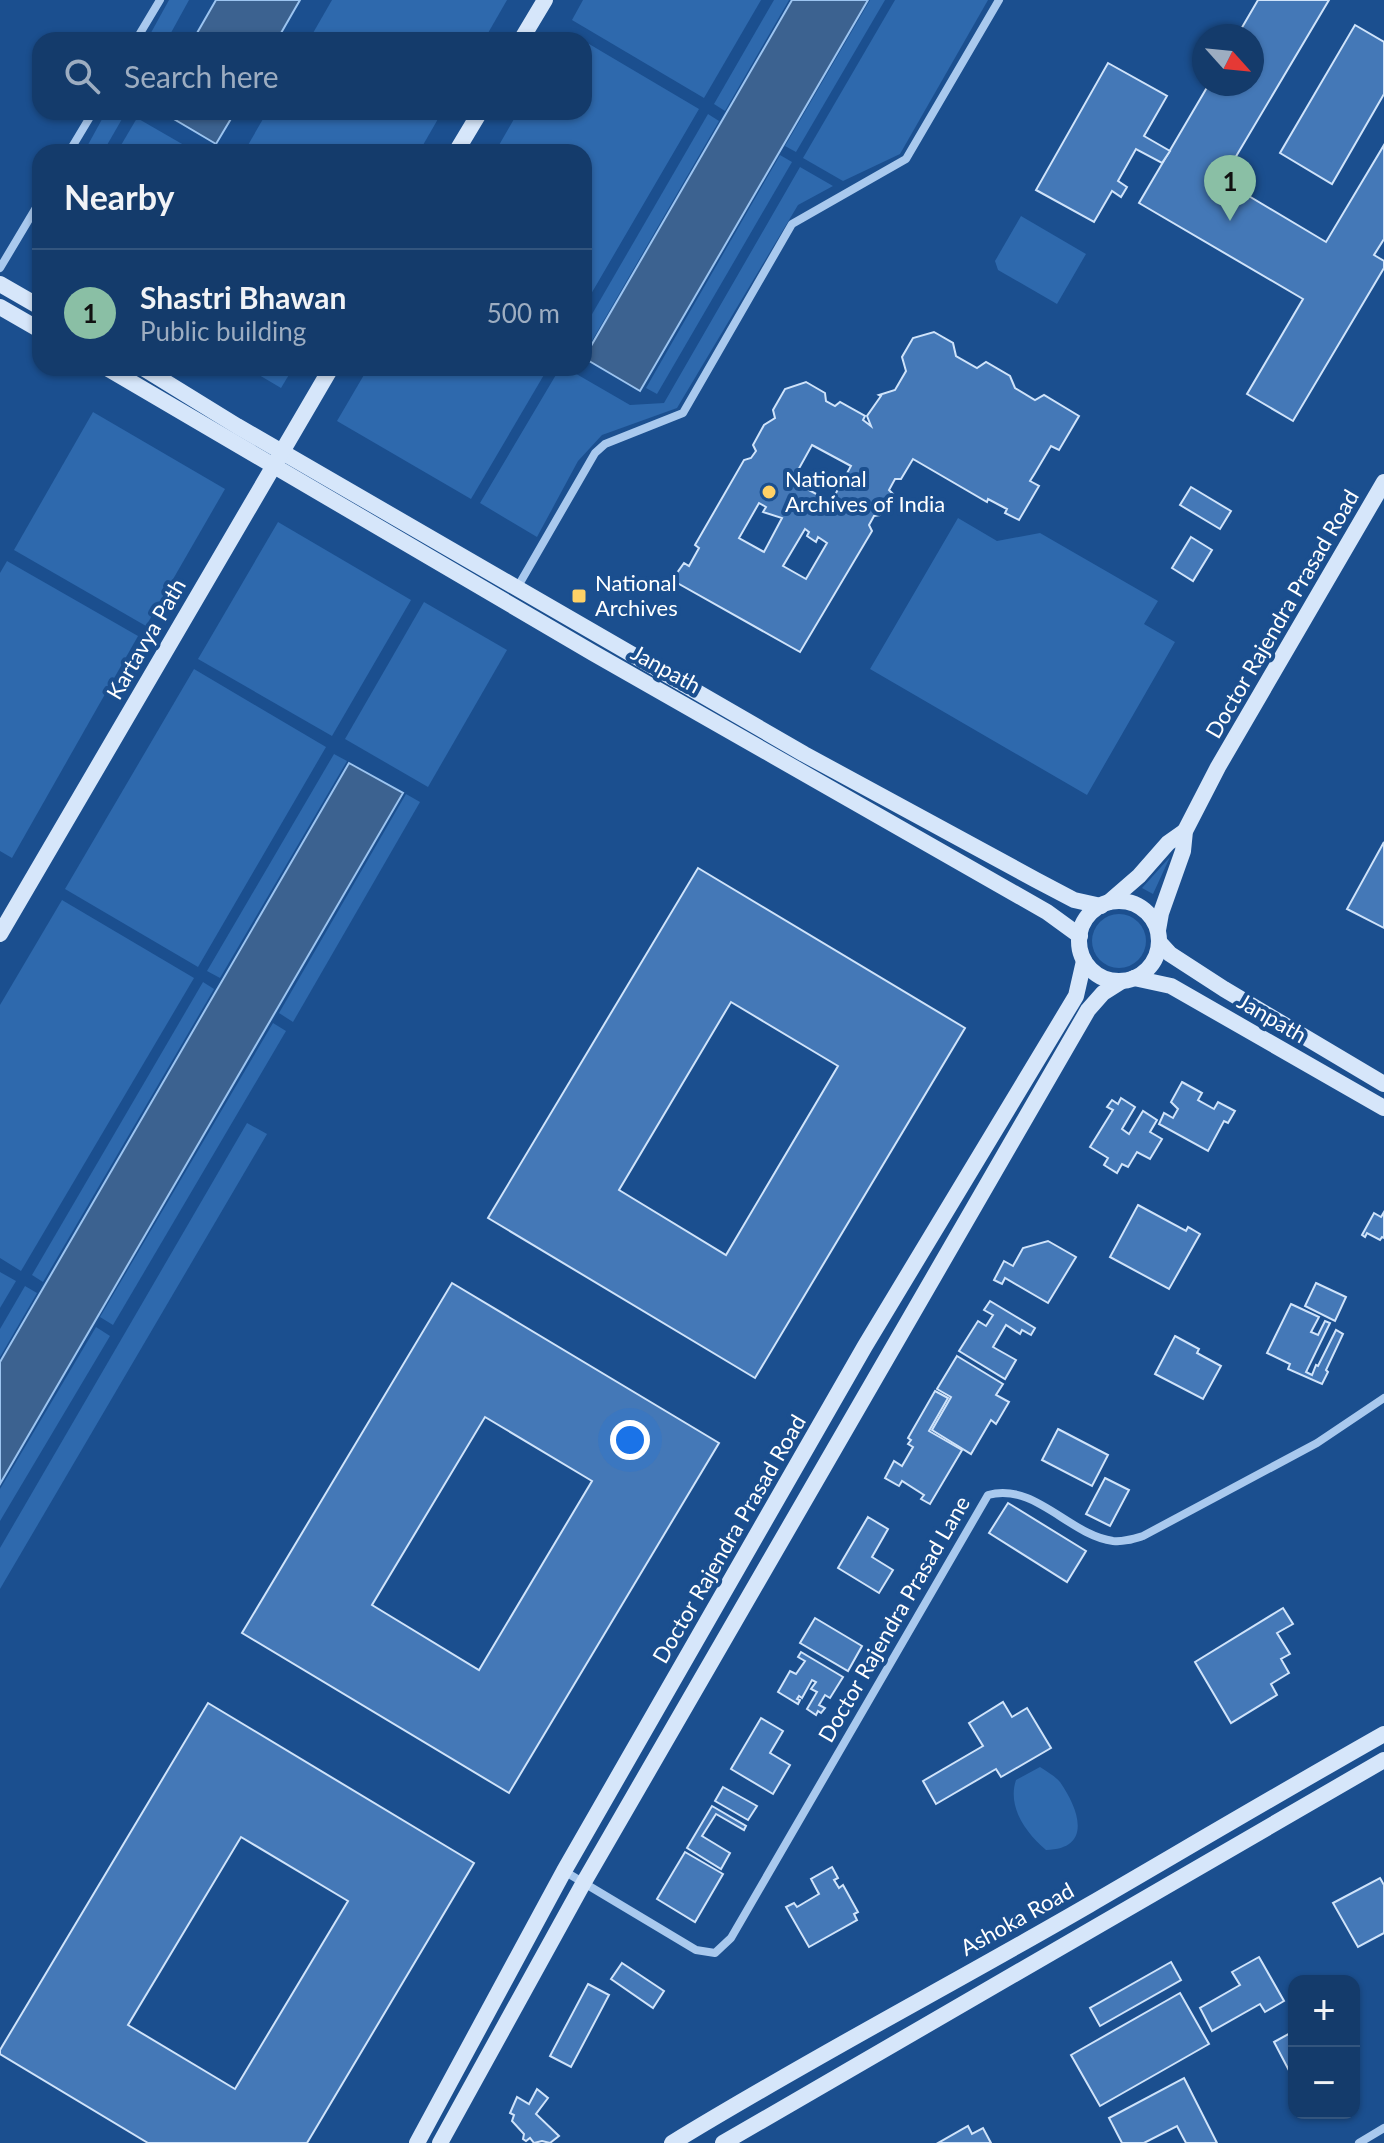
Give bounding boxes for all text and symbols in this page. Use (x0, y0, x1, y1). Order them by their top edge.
north arrow (1192, 24, 1264, 96)
search box (32, 32, 592, 120)
icon: search (60, 54, 104, 98)
text: Search here (124, 58, 279, 94)
pin: 1 (1204, 155, 1256, 221)
text: Nearby (64, 176, 175, 217)
text: Shastri Bhawan (140, 279, 346, 315)
text: 1 (82, 297, 98, 329)
text: 500 m (487, 297, 560, 329)
text: Public building (140, 315, 306, 347)
place label: National Archives of India (785, 465, 945, 517)
marker: National Archives of India (760, 483, 778, 501)
street label: Doctor Rajendra Prasad Road (1199, 485, 1364, 743)
place label: National Archives (595, 569, 678, 621)
street label: Kartavya Path (100, 574, 191, 704)
marker: National Archives (570, 587, 588, 605)
street label: Janpath (627, 638, 706, 699)
street label: Janpath (1233, 987, 1312, 1048)
street label: Doctor Rajendra Prasad Road (646, 1410, 811, 1668)
your location (610, 1420, 650, 1460)
street label: Doctor Rajendra Prasad Lane (812, 1491, 975, 1747)
street label: Ashoka Road (955, 1876, 1078, 1961)
map controls (1288, 1975, 1360, 2119)
button: + (1288, 1975, 1360, 2047)
button: − (1288, 2047, 1360, 2119)

